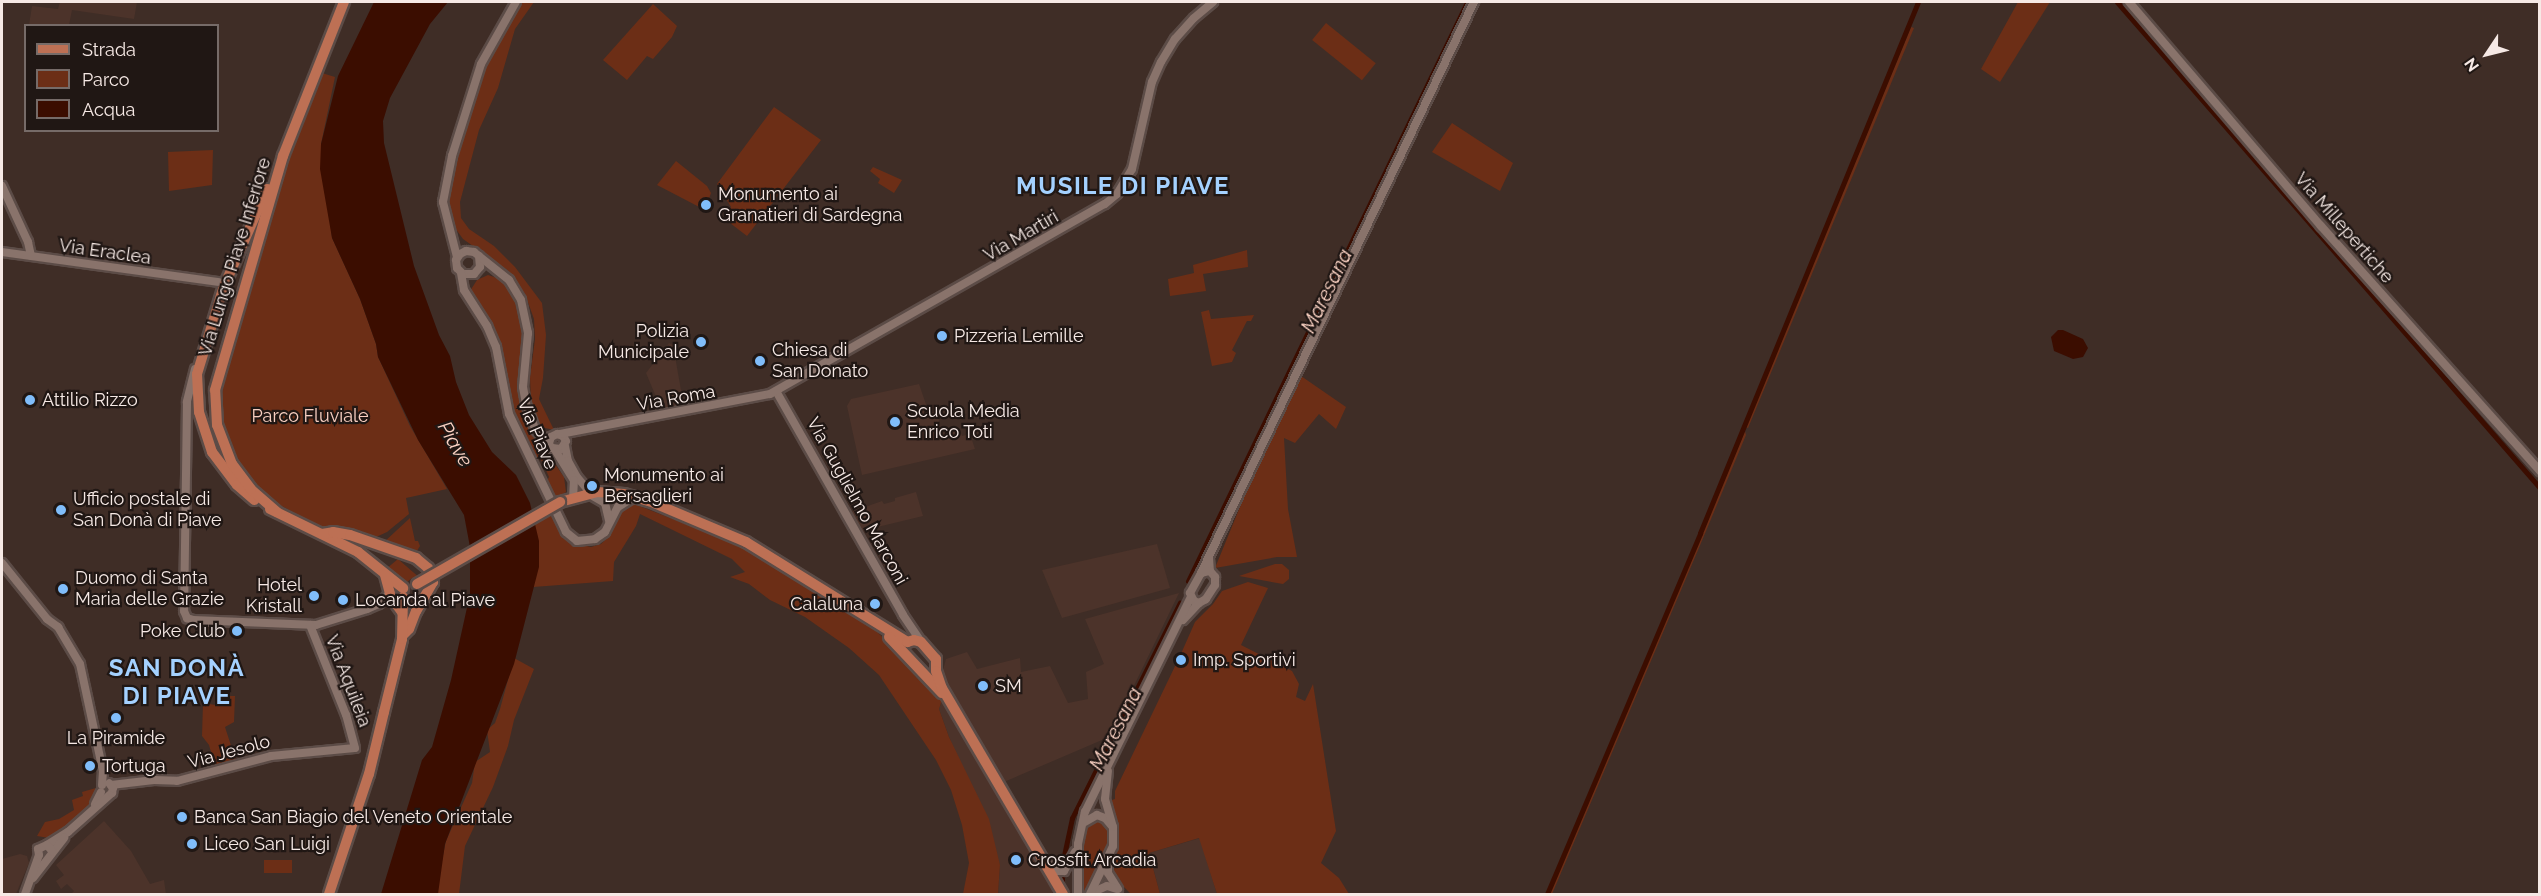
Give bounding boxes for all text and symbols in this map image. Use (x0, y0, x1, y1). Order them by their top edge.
legend (24, 24, 219, 132)
north arrow (2457, 24, 2517, 84)
text: Strada (82, 39, 136, 60)
text: N (2461, 54, 2483, 75)
text: Parco (82, 69, 129, 90)
text: Acqua (82, 99, 135, 120)
street label: Via Lungo Piave Inferiore (195, 155, 275, 359)
street label: Via Millepertiche (2290, 168, 2398, 288)
district label: MUSILE DI PIAVE (1016, 172, 1230, 200)
place label: Monumento ai Granatieri di Sardegna (718, 184, 902, 226)
marker: Monumento ai Granatieri di Sardegna (699, 198, 713, 212)
street label: Via Martiri (980, 206, 1062, 266)
street label: Via Eraclea (58, 235, 152, 269)
water label: Maresana (1296, 245, 1358, 337)
place label: Polizia Municipale (598, 321, 689, 364)
place label: Pizzeria Lemille (954, 325, 1084, 347)
marker: Pizzeria Lemille (935, 329, 949, 343)
marker: Polizia Municipale (694, 335, 708, 349)
place label: Chiesa di San Donato (772, 340, 868, 382)
marker: Chiesa di San Donato (753, 354, 767, 368)
street label: Via Roma (635, 380, 717, 416)
place label: Attilio Rizzo (42, 389, 138, 411)
marker: Attilio Rizzo (23, 393, 37, 407)
street label: Via Piave (512, 395, 562, 473)
place label: Scuola Media Enrico Toti (907, 401, 1020, 444)
park label: Parco Fluviale (251, 405, 369, 427)
street label: Via Guglielmo Marconi (802, 414, 912, 588)
marker: Scuola Media Enrico Toti (888, 415, 902, 429)
water label: Piave (432, 417, 478, 471)
place label: Monumento ai Bersaglieri (604, 465, 724, 508)
marker: Monumento ai Bersaglieri (585, 479, 599, 493)
place label: Ufficio postale di San Donà di Piave (73, 489, 221, 532)
marker: Ufficio postale di San Donà di Piave (54, 503, 68, 517)
place label: Duomo di Santa Maria delle Grazie (75, 568, 224, 610)
place label: Hotel Kristall (246, 575, 302, 618)
marker: Duomo di Santa Maria delle Grazie (56, 582, 70, 596)
marker: Hotel Kristall (307, 589, 321, 603)
place label: Locanda al Piave (355, 589, 496, 611)
marker: Locanda al Piave (336, 593, 350, 607)
place label: Calaluna (790, 593, 863, 615)
marker: Calaluna (868, 597, 882, 611)
place label: Poke Club (140, 620, 225, 642)
marker: Poke Club (230, 624, 244, 638)
street label: Via Aquileia (320, 632, 376, 730)
place label: Imp. Sportivi (1193, 649, 1296, 671)
marker: Imp. Sportivi (1174, 653, 1188, 667)
district label: SAN DONÀ DI PIAVE (109, 654, 245, 710)
place label: SM (995, 675, 1022, 697)
marker: SM (976, 679, 990, 693)
water label: Maresana (1085, 683, 1147, 775)
marker: La Piramide (109, 711, 123, 725)
place label: La Piramide (67, 727, 165, 749)
street label: Via Jesolo (185, 731, 273, 773)
place label: Tortuga (102, 755, 166, 777)
marker: Tortuga (83, 759, 97, 773)
place label: Banca San Biagio del Veneto Orientale (194, 806, 513, 828)
marker: Banca San Biagio del Veneto Orientale (175, 810, 189, 824)
place label: Liceo San Luigi (204, 833, 330, 855)
marker: Liceo San Luigi (185, 837, 199, 851)
place label: Crossfit Arcadia (1028, 849, 1157, 871)
marker: Crossfit Arcadia (1009, 853, 1023, 867)

